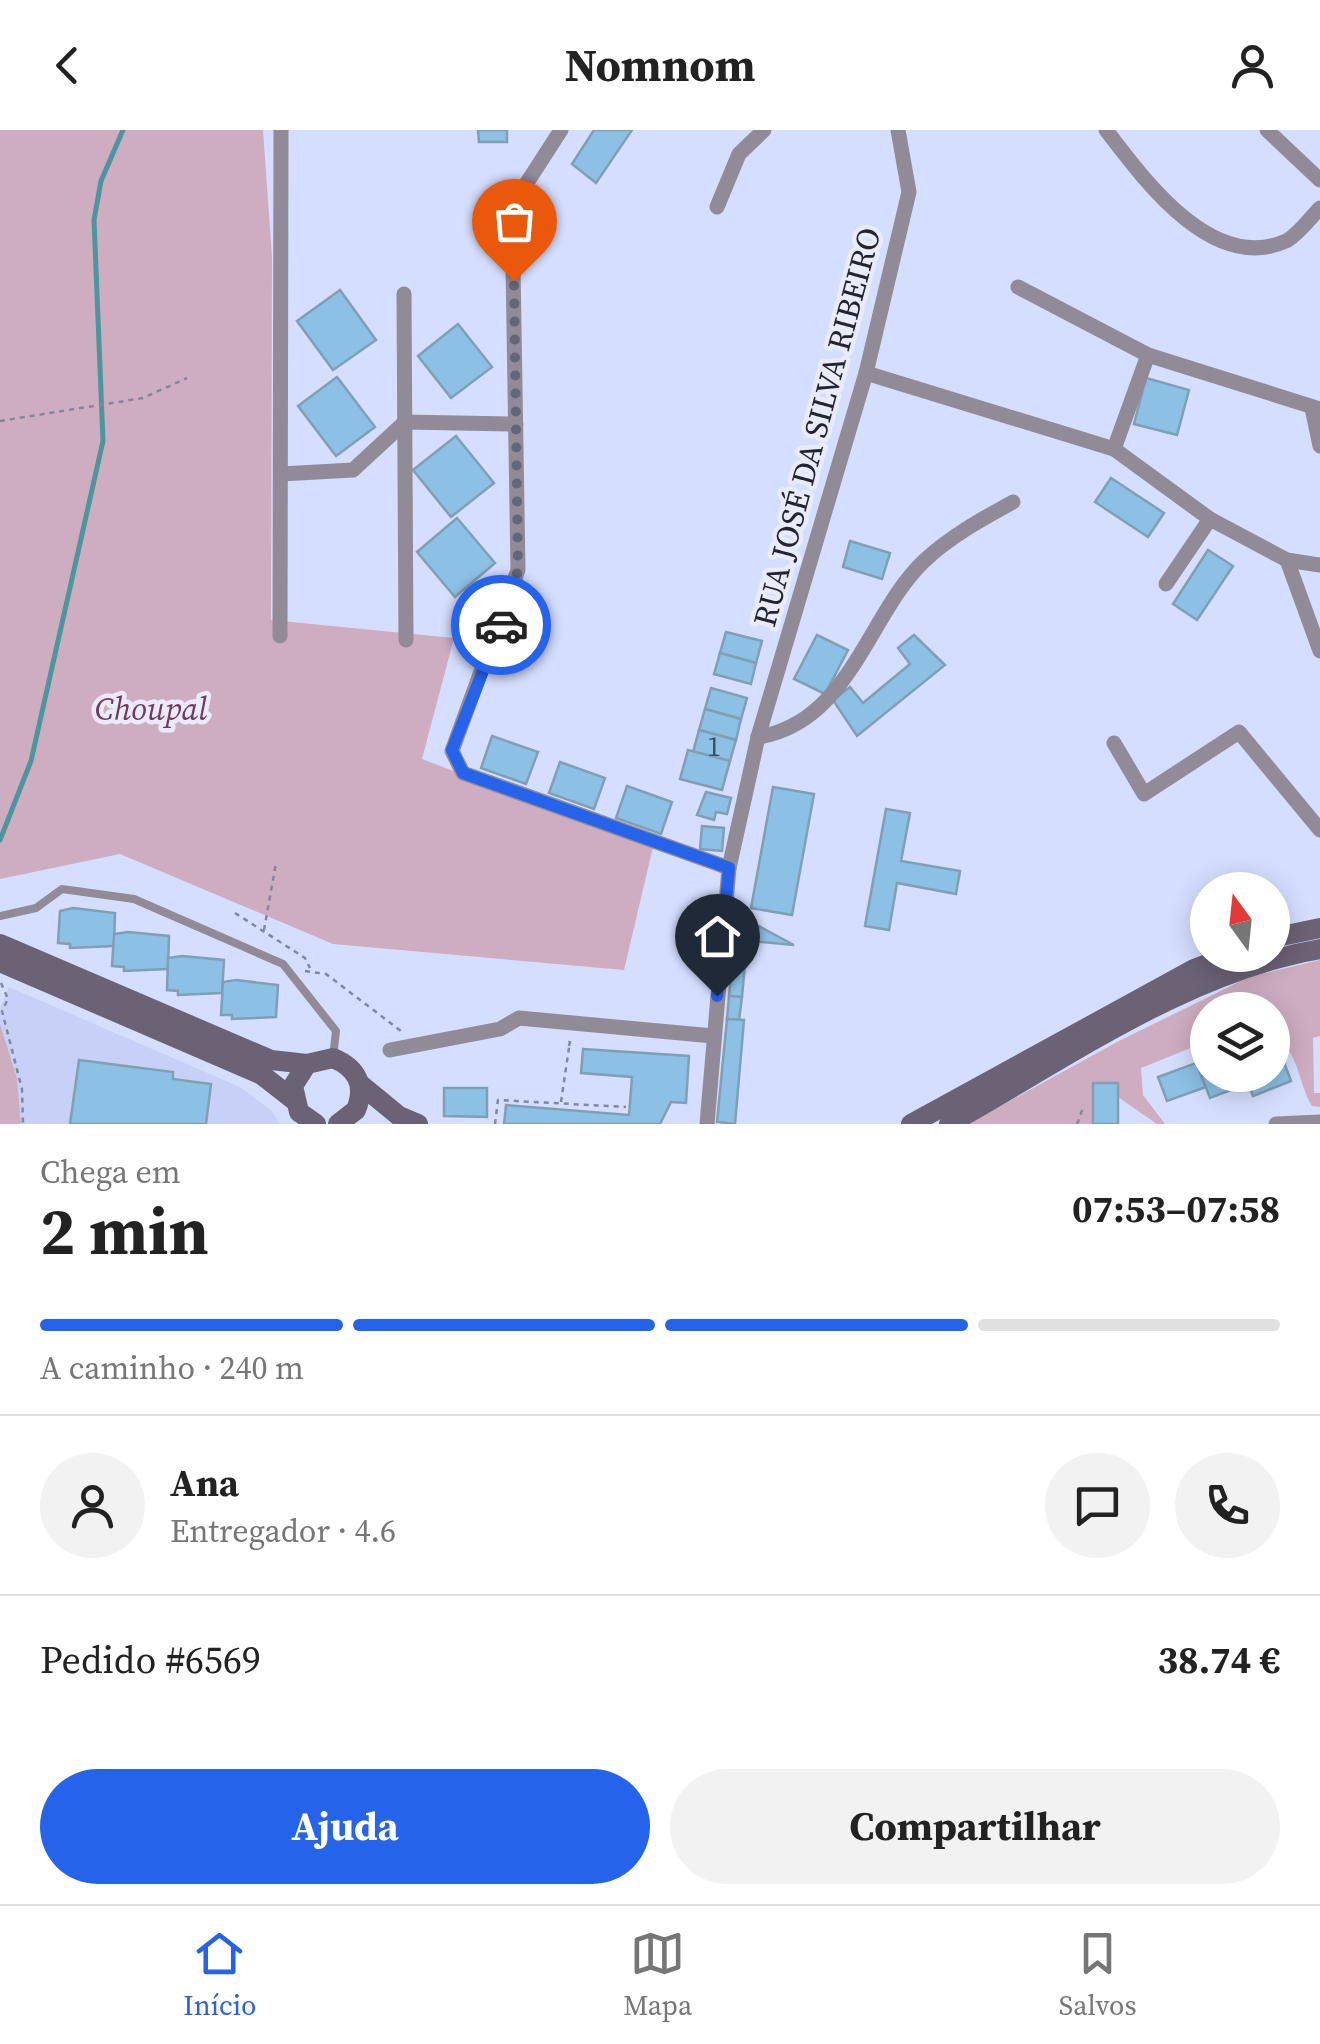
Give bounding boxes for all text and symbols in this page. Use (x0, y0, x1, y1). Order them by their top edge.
text: Nomnom (564, 34, 756, 96)
icon: back (40, 38, 95, 93)
icon: person (1225, 38, 1280, 93)
pin (472, 179, 557, 282)
icon: bag (487, 194, 542, 249)
street label: RUA JOSÉ DA SILVA RIBEIRO (742, 223, 892, 631)
courier (451, 575, 551, 675)
icon: car (474, 598, 529, 653)
park label: Choupal (95, 687, 207, 731)
house number: 1 (707, 727, 721, 765)
north arrow (1190, 872, 1290, 972)
map controls (1190, 872, 1290, 1092)
pin (675, 894, 760, 997)
icon: home (690, 909, 745, 964)
button: layers (1190, 992, 1290, 1092)
text: Chega em (40, 1150, 181, 1194)
text: 07:53–07:58 (1072, 1183, 1280, 1235)
text: 2 min (40, 1187, 209, 1276)
text: A caminho · 240 m (40, 1346, 304, 1390)
button: person (40, 1453, 145, 1558)
button: chat (1045, 1453, 1150, 1558)
button: phone (1175, 1453, 1280, 1558)
text: Ana (170, 1457, 239, 1509)
text: Entregador · 4.6 (170, 1509, 396, 1553)
text: Pedido #6569 (40, 1634, 261, 1686)
text: 38.74 € (1157, 1634, 1280, 1686)
button: Ajuda (40, 1769, 650, 1884)
button: Compartilhar (670, 1769, 1280, 1884)
tab: Início (183, 1926, 256, 2024)
tab: Mapa (623, 1926, 692, 2024)
tab: Salvos (1059, 1926, 1137, 2024)

